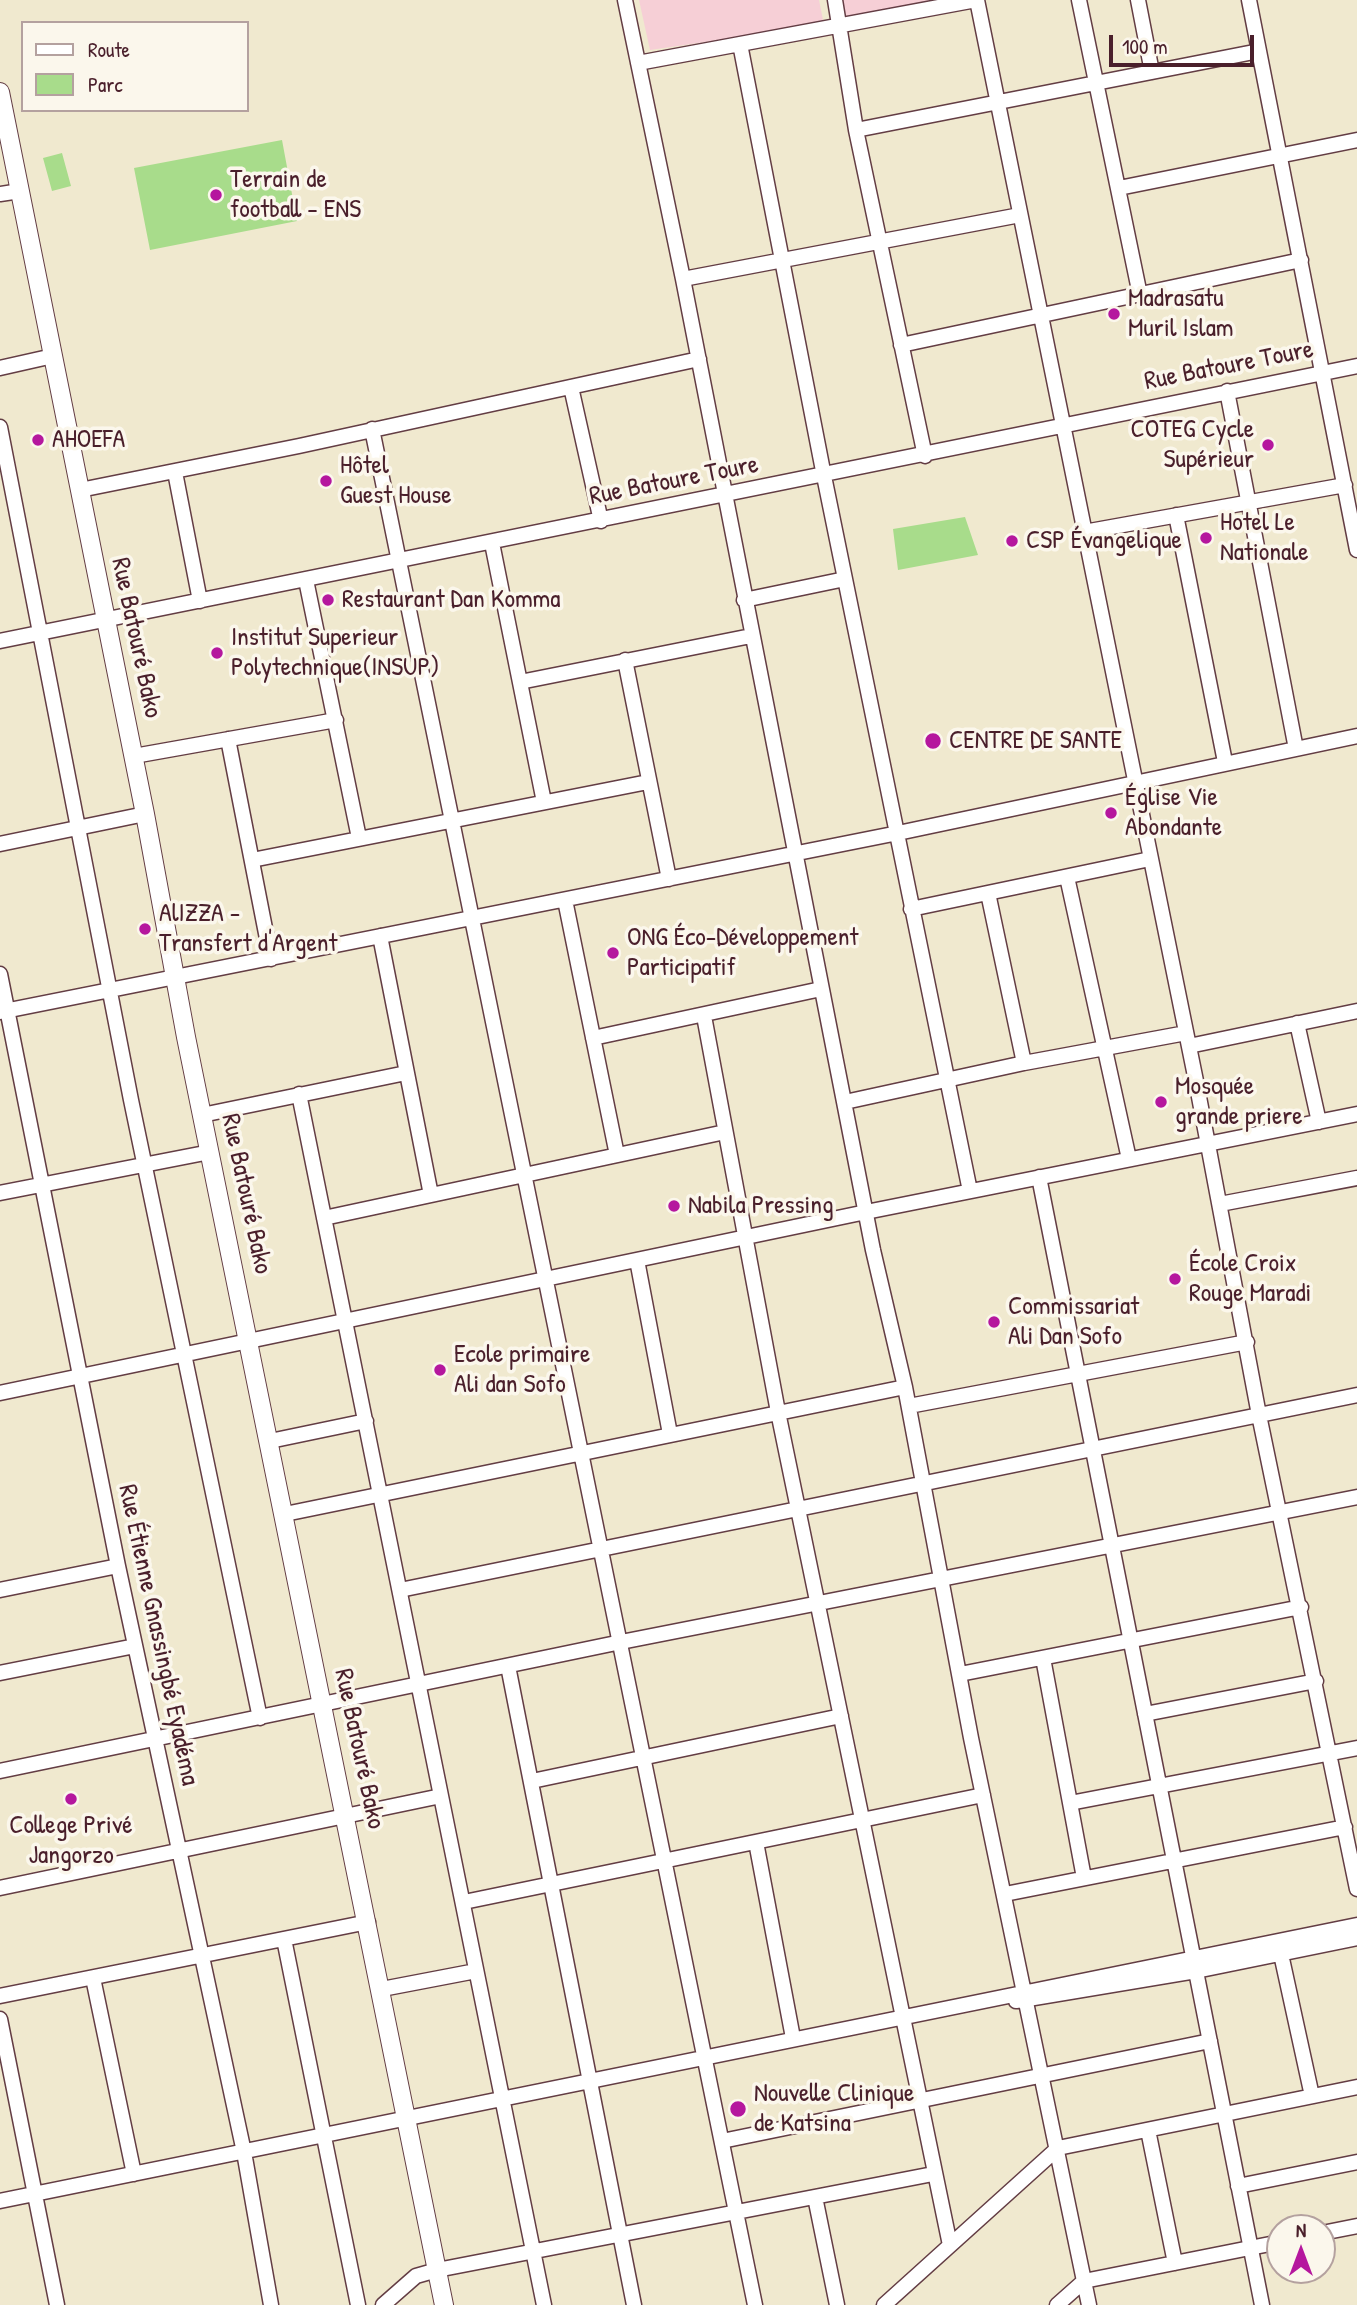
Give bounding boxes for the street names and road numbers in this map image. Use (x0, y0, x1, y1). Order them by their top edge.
street label: Rue Batoure Toure (1142, 334, 1316, 398)
street label: Rue Batoure Toure (587, 449, 761, 513)
street label: Rue Batouré Bako (104, 555, 168, 721)
street label: Rue Batouré Bako (214, 1111, 278, 1277)
street label: Rue Étienne Gnassingbé Eyadéma (111, 1482, 205, 1788)
street label: Rue Batouré Bako (327, 1666, 391, 1832)

